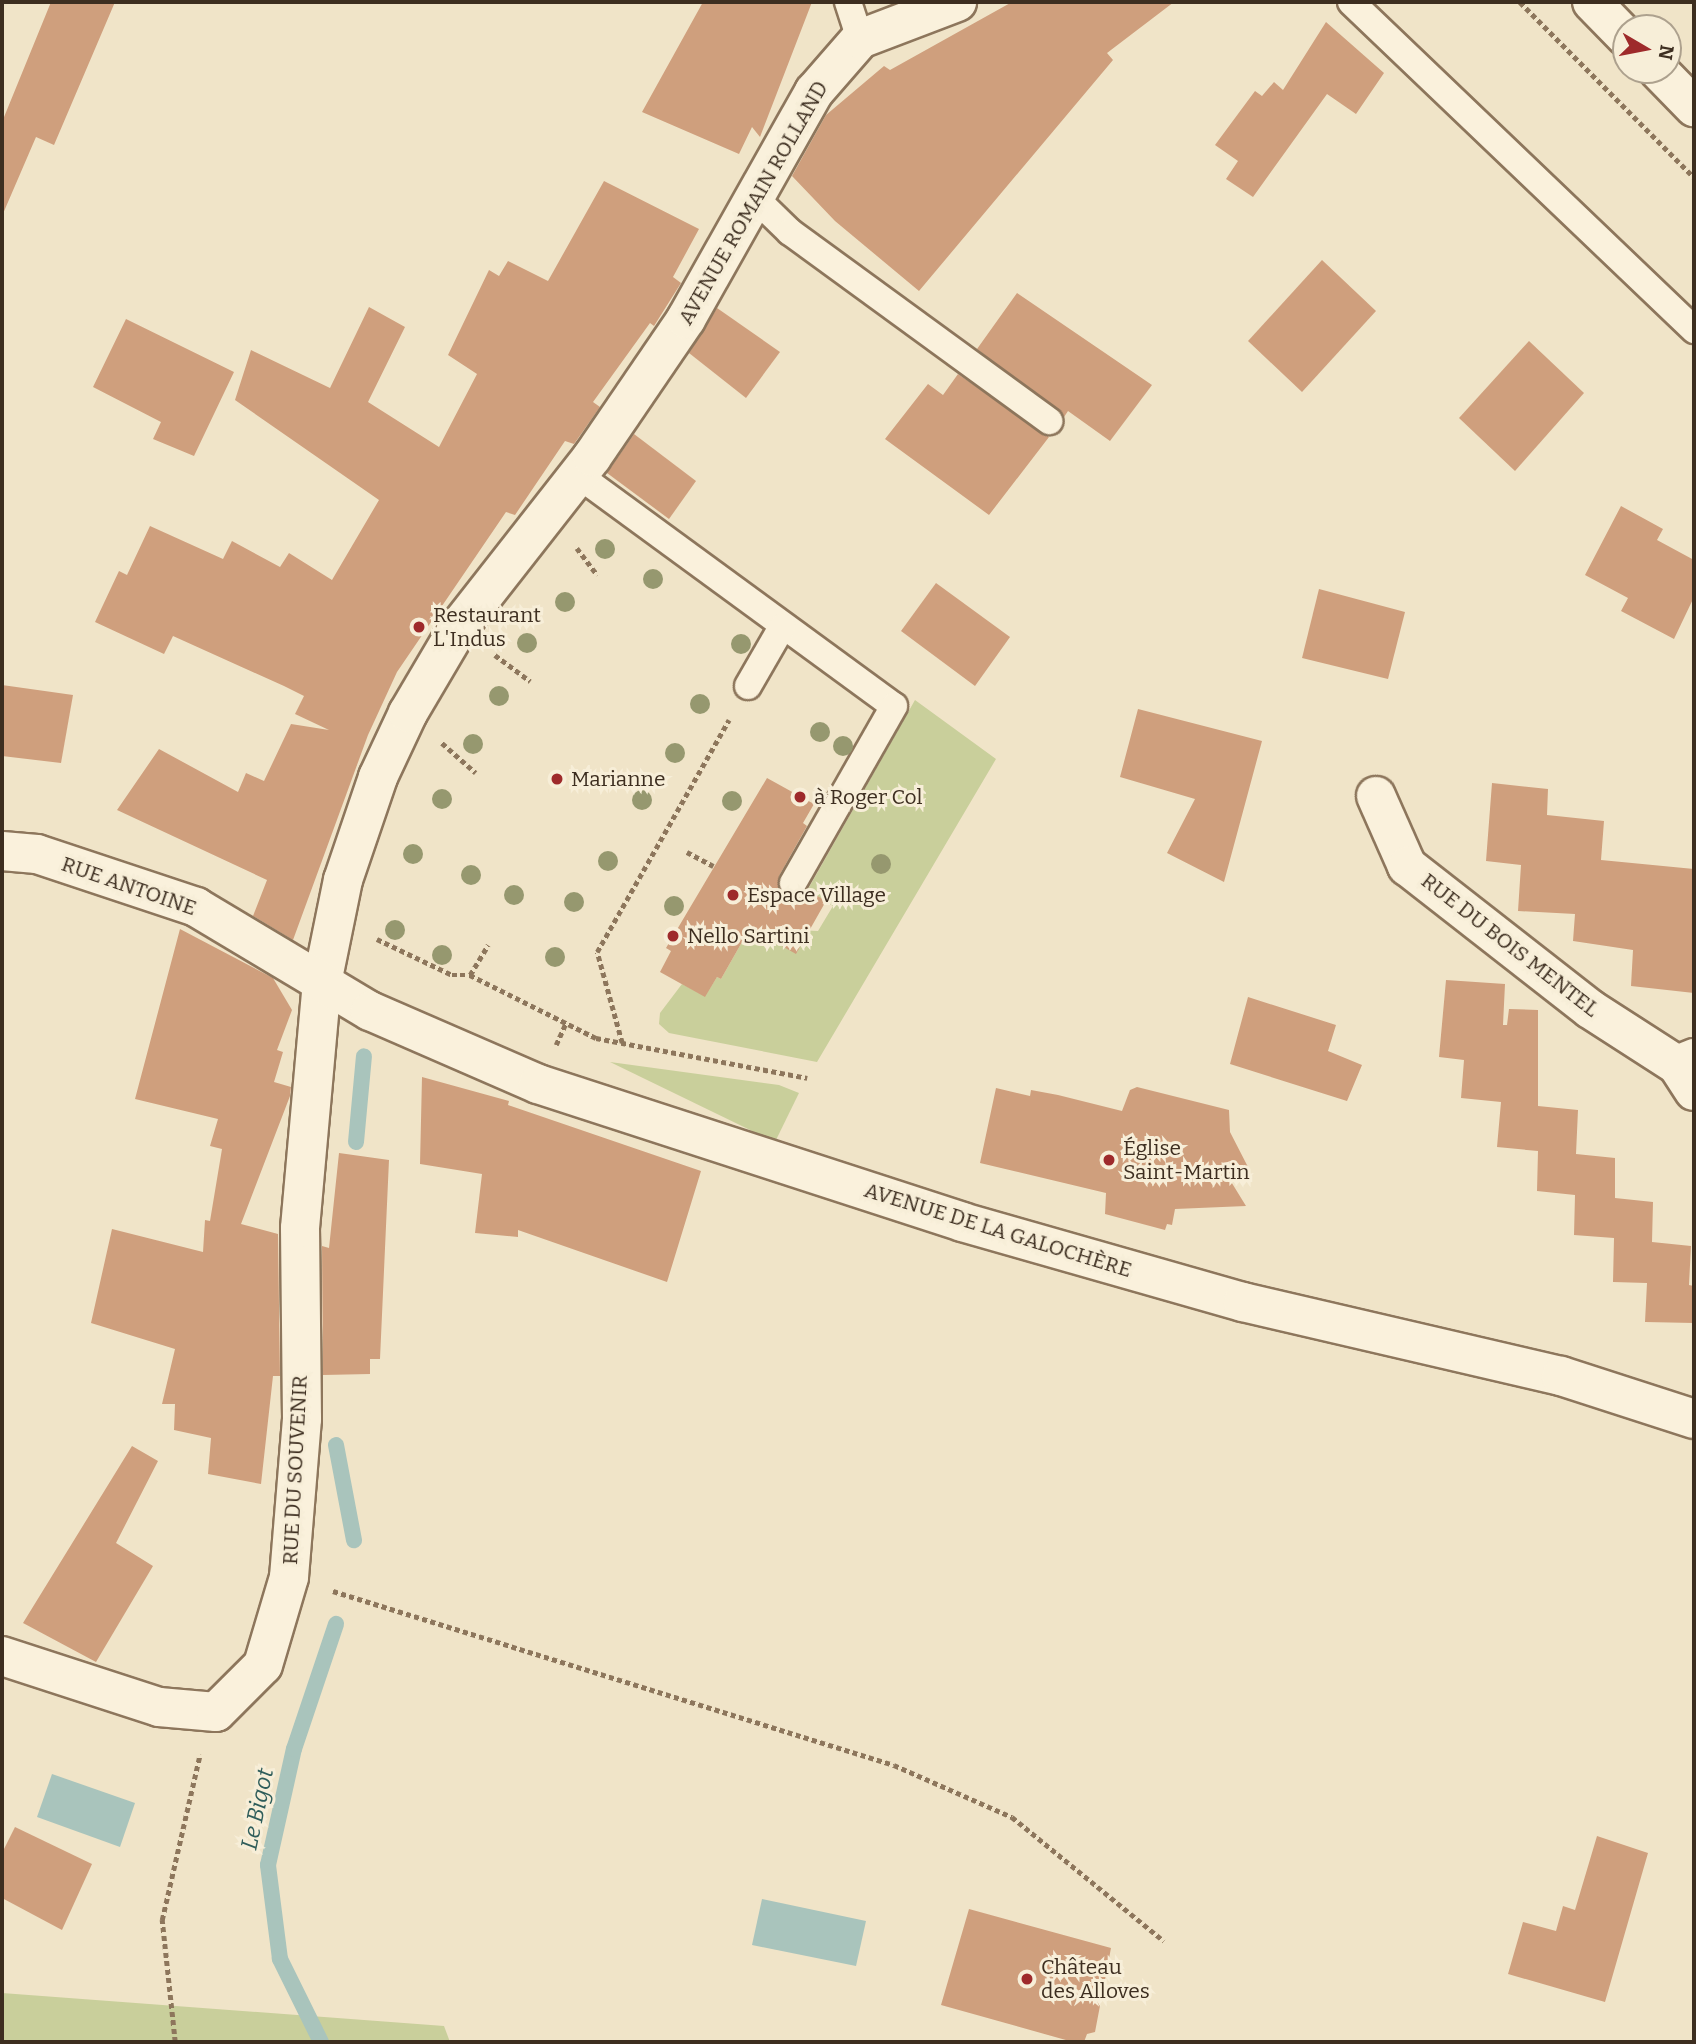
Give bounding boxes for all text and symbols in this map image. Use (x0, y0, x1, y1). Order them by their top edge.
north arrow (1612, 14, 1682, 84)
text: N (1654, 43, 1679, 62)
street label: AVENUE ROMAIN ROLLAND (673, 77, 833, 329)
place label: Restaurant L'Indus (433, 602, 541, 652)
marker: Restaurant L'Indus (411, 619, 427, 635)
place label: Marianne (571, 766, 665, 792)
marker: Marianne (549, 771, 565, 787)
place label: à Roger Col (814, 784, 923, 810)
marker: à Roger Col (792, 789, 808, 805)
street label: RUE ANTOINE (58, 851, 200, 921)
street label: RUE DU BOIS MENTEL (1416, 868, 1604, 1022)
place label: Espace Village (747, 882, 886, 908)
marker: Espace Village (725, 887, 741, 903)
place label: Nello Sartini (687, 923, 809, 949)
marker: Nello Sartini (665, 928, 681, 944)
place label: Église Saint-Martin (1123, 1135, 1250, 1185)
marker: Église Saint-Martin (1101, 1152, 1117, 1168)
street label: AVENUE DE LA GALOCHÈRE (861, 1177, 1135, 1283)
street label: RUE DU SOUVENIR (277, 1375, 313, 1565)
water label: Le Bigot (235, 1766, 279, 1852)
place label: Château des Alloves (1041, 1954, 1150, 2004)
marker: Château des Alloves (1019, 1971, 1035, 1987)

